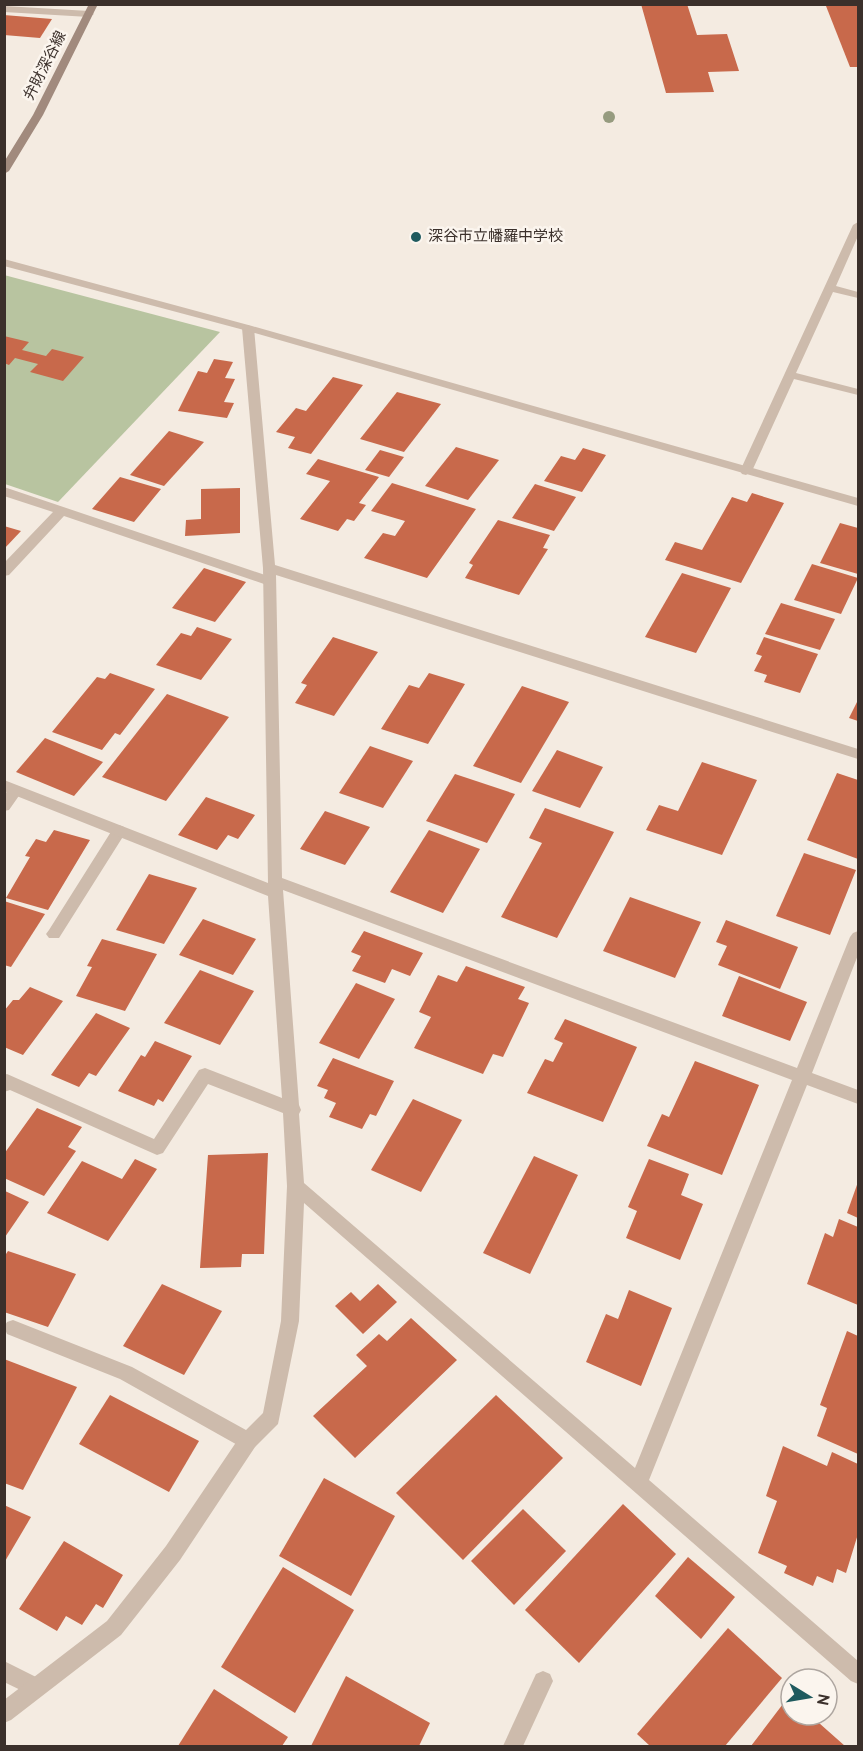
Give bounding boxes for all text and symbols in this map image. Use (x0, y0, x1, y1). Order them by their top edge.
street label: 弁財深谷線 (21, 28, 71, 104)
place label: 深谷市立幡羅中学校 (428, 228, 563, 247)
marker: 深谷市立幡羅中学校 (409, 230, 423, 244)
north arrow (779, 1667, 839, 1727)
text: N (811, 1692, 833, 1707)

